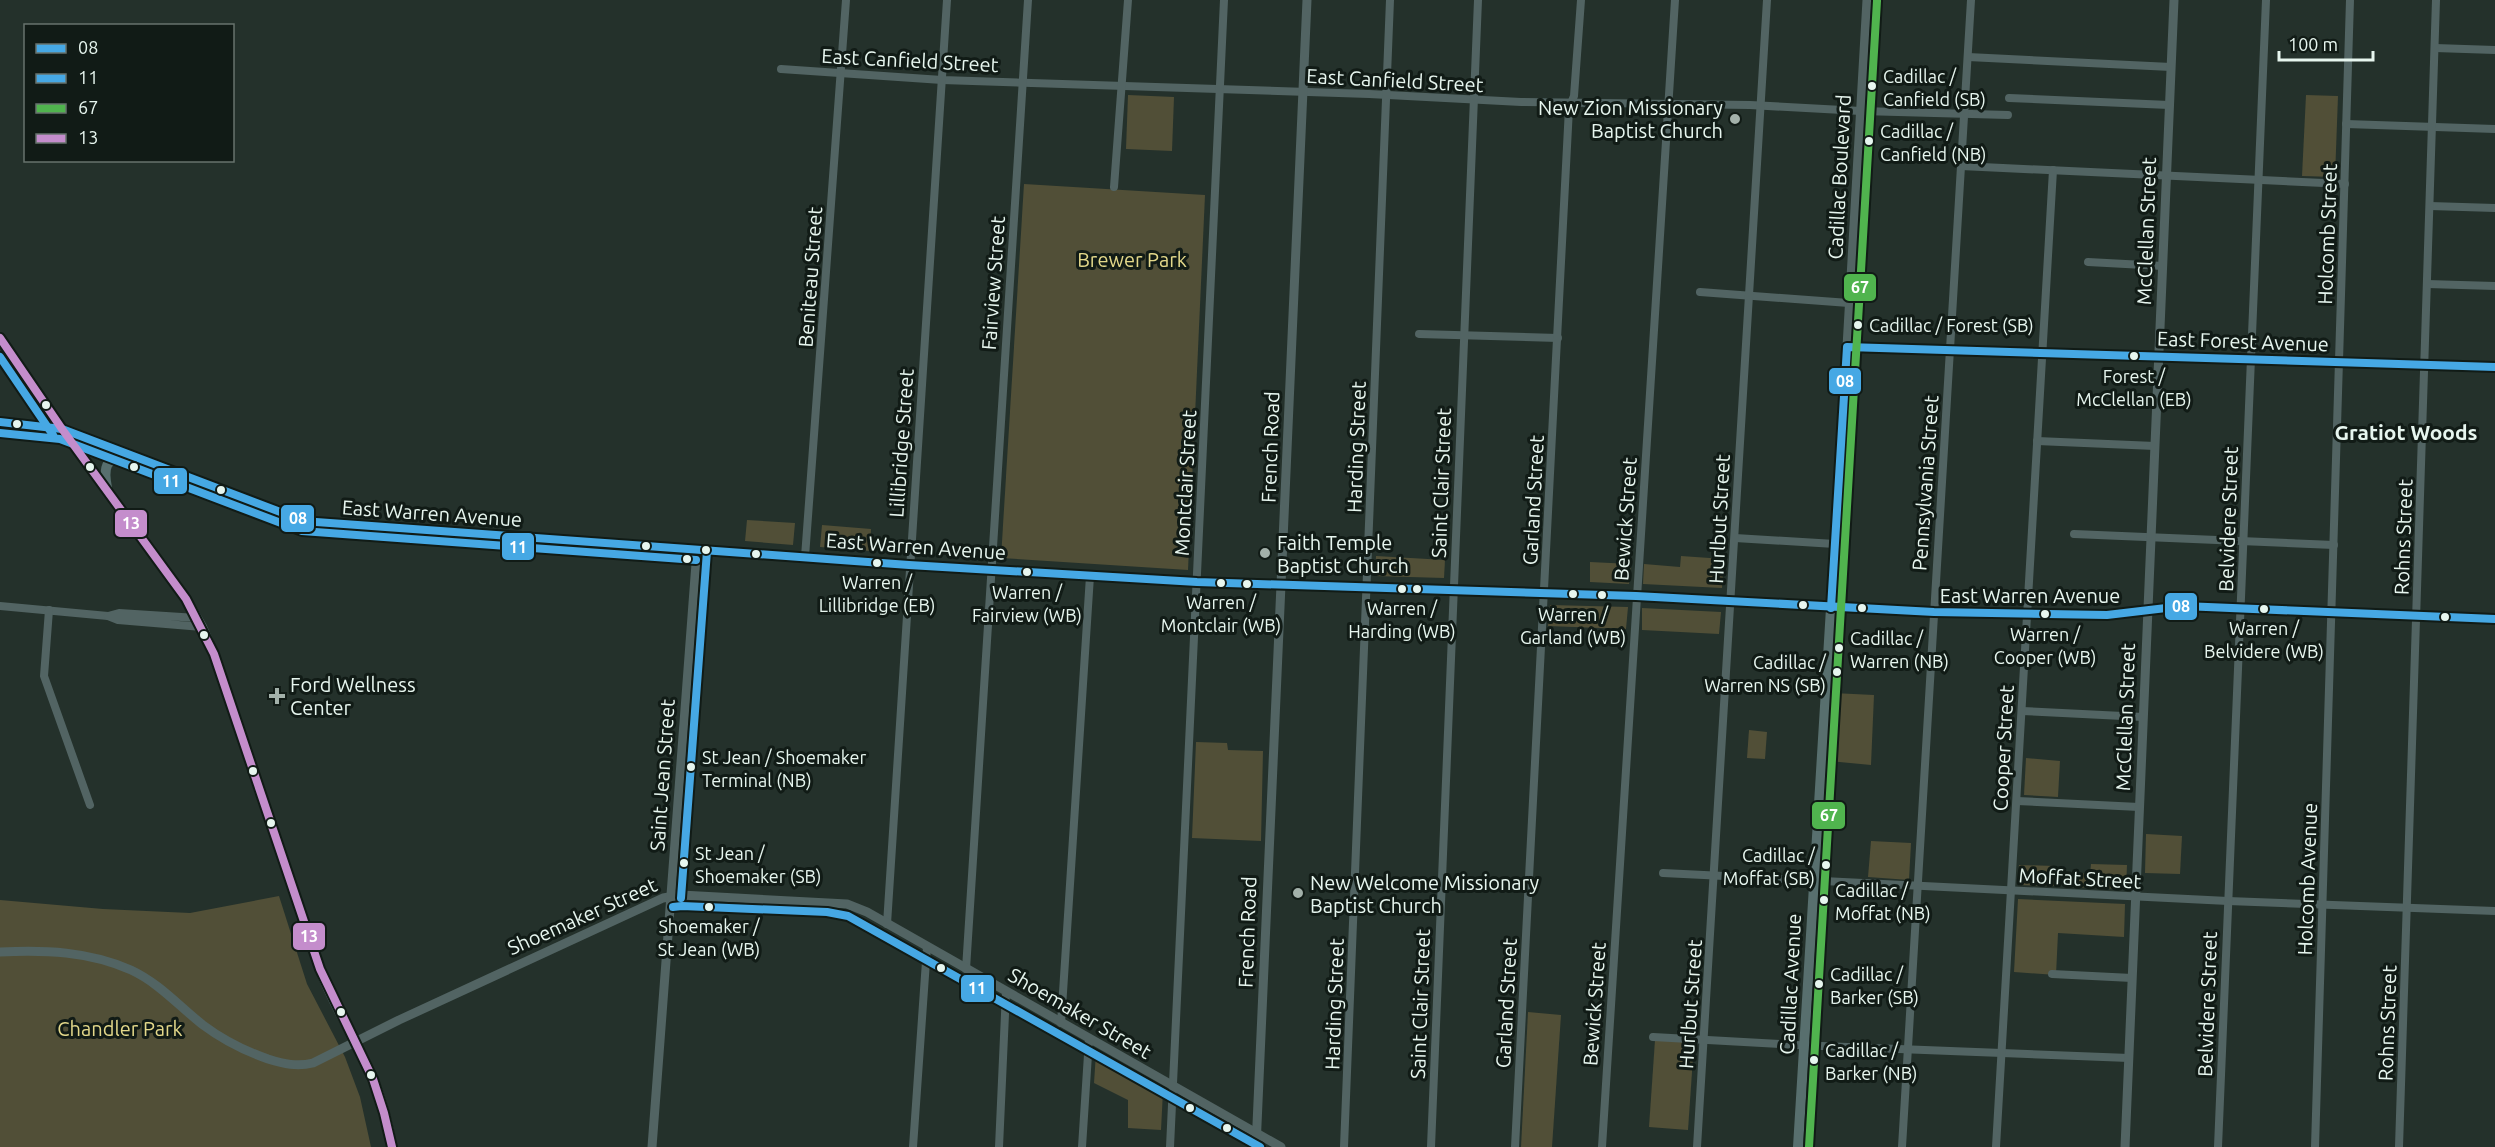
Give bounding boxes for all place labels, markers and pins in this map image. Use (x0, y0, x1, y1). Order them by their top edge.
place label: Cadillac / Canfield (SB) (1883, 66, 1986, 110)
marker: Cadillac / Canfield (SB) (1866, 80, 1878, 92)
place label: New Zion Missionary Baptist Church (1538, 96, 1723, 142)
marker: New Zion Missionary Baptist Church (1728, 112, 1742, 126)
place label: Cadillac / Canfield (NB) (1880, 121, 1987, 165)
marker: Cadillac / Canfield (NB) (1863, 135, 1875, 147)
place label: Cadillac / Forest (SB) (1869, 315, 2034, 336)
marker: Cadillac / Forest (SB) (1852, 319, 1864, 331)
marker: Forest / McClellan (EB) (2128, 350, 2140, 362)
place label: Forest / McClellan (EB) (2076, 366, 2192, 410)
unlabelled marker (40, 399, 52, 411)
unlabelled marker (11, 418, 23, 430)
unlabelled marker (84, 461, 96, 473)
unlabelled marker (128, 461, 140, 473)
unlabelled marker (215, 484, 227, 496)
place label: Faith Temple Baptist Church (1277, 531, 1409, 577)
unlabelled marker (640, 540, 652, 552)
unlabelled marker (700, 544, 712, 556)
marker: Faith Temple Baptist Church (1258, 546, 1272, 560)
unlabelled marker (750, 548, 762, 560)
unlabelled marker (681, 553, 693, 565)
marker: Warren / Lillibridge (EB) (871, 557, 883, 569)
marker: Warren / Fairview (WB) (1021, 566, 1033, 578)
place label: Warren / Lillibridge (EB) (819, 572, 935, 616)
marker: Warren / Montclair (WB) (1215, 577, 1227, 589)
unlabelled marker (1241, 578, 1253, 590)
place label: Warren / Fairview (WB) (972, 582, 1082, 626)
marker: Warren / Harding (WB) (1396, 583, 1408, 595)
unlabelled marker (1411, 583, 1423, 595)
marker: Warren / Garland (WB) (1567, 588, 1579, 600)
unlabelled marker (1596, 589, 1608, 601)
place label: Warren / Montclair (WB) (1161, 592, 1281, 636)
place label: Warren / Harding (WB) (1348, 598, 1456, 642)
unlabelled marker (1797, 599, 1809, 611)
unlabelled marker (1856, 602, 1868, 614)
marker: Warren / Belvidere (WB) (2258, 603, 2270, 615)
place label: Warren / Garland (WB) (1520, 604, 1626, 648)
marker: Warren / Cooper (WB) (2039, 608, 2051, 620)
unlabelled marker (2439, 611, 2451, 623)
place label: Warren / Belvidere (WB) (2204, 618, 2324, 662)
place label: Warren / Cooper (WB) (1994, 624, 2096, 668)
place label: Cadillac / Warren (NB) (1850, 628, 1949, 672)
unlabelled marker (198, 629, 210, 641)
marker: Cadillac / Warren (NB) (1833, 642, 1845, 654)
place label: Cadillac / Warren NS (SB) (1704, 652, 1827, 696)
marker: Cadillac / Warren NS (SB) (1831, 666, 1843, 678)
place label: Ford Wellness Center (290, 673, 416, 719)
marker: Ford Wellness Center (268, 687, 286, 705)
place label: St Jean / Shoemaker Terminal (NB) (702, 747, 866, 791)
marker: St Jean / Shoemaker Terminal (NB) (685, 761, 697, 773)
unlabelled marker (247, 765, 259, 777)
unlabelled marker (265, 817, 277, 829)
place label: St Jean / Shoemaker (SB) (695, 843, 821, 887)
place label: Cadillac / Moffat (SB) (1723, 845, 1816, 889)
marker: St Jean / Shoemaker (SB) (678, 857, 690, 869)
marker: Cadillac / Moffat (SB) (1820, 859, 1832, 871)
place label: New Welcome Missionary Baptist Church (1310, 871, 1540, 917)
place label: Cadillac / Moffat (NB) (1835, 880, 1931, 924)
marker: New Welcome Missionary Baptist Church (1291, 886, 1305, 900)
marker: Cadillac / Moffat (NB) (1818, 894, 1830, 906)
marker: Shoemaker / St Jean (WB) (703, 901, 715, 913)
place label: Shoemaker / St Jean (WB) (658, 916, 761, 960)
unlabelled marker (935, 962, 947, 974)
place label: Cadillac / Barker (SB) (1830, 964, 1919, 1008)
marker: Cadillac / Barker (SB) (1813, 978, 1825, 990)
unlabelled marker (335, 1006, 347, 1018)
place label: Cadillac / Barker (NB) (1825, 1040, 1918, 1084)
marker: Cadillac / Barker (NB) (1808, 1054, 1820, 1066)
unlabelled marker (365, 1069, 377, 1081)
unlabelled marker (1184, 1102, 1196, 1114)
unlabelled marker (1221, 1122, 1233, 1134)

